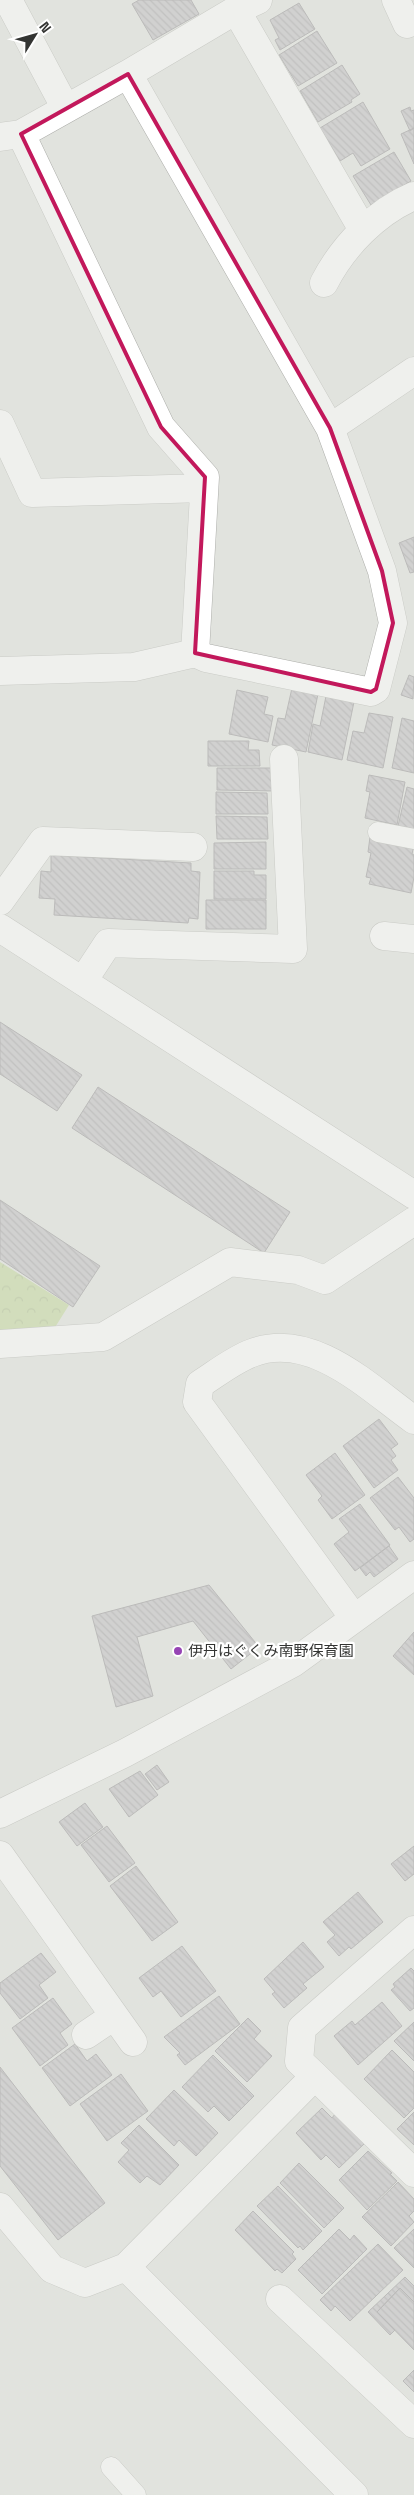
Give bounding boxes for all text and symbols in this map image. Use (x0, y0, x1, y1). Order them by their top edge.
north arrow (10, 10, 60, 60)
text: N (35, 18, 55, 36)
place label: 伊丹はぐくみ南野保育園 (188, 1641, 354, 1660)
marker: 伊丹はぐくみ南野保育園 (172, 1645, 184, 1657)

